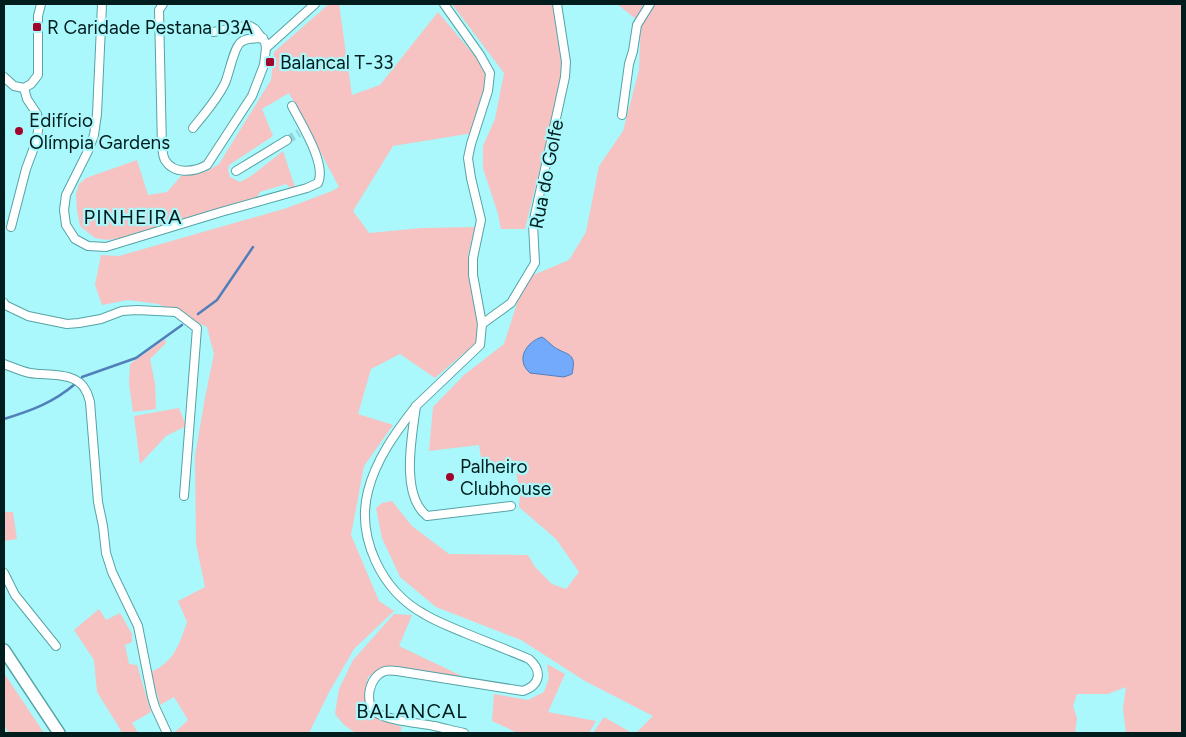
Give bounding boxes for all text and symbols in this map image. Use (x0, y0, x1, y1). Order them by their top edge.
place label: R Caridade Pestana D3A (47, 16, 253, 39)
marker: R Caridade Pestana D3A (31, 21, 43, 33)
place label: Balancal T-33 (280, 51, 394, 74)
marker: Balancal T-33 (264, 56, 276, 68)
place label: Edifício Olímpia Gardens (29, 109, 170, 154)
street label: Rua do Golfe (525, 118, 568, 231)
marker: Edifício Olímpia Gardens (13, 125, 25, 137)
district label: PINHEIRA (84, 205, 182, 229)
place label: Palheiro Clubhouse (460, 455, 551, 500)
marker: Palheiro Clubhouse (444, 471, 456, 483)
district label: BALANCAL (356, 699, 468, 723)

